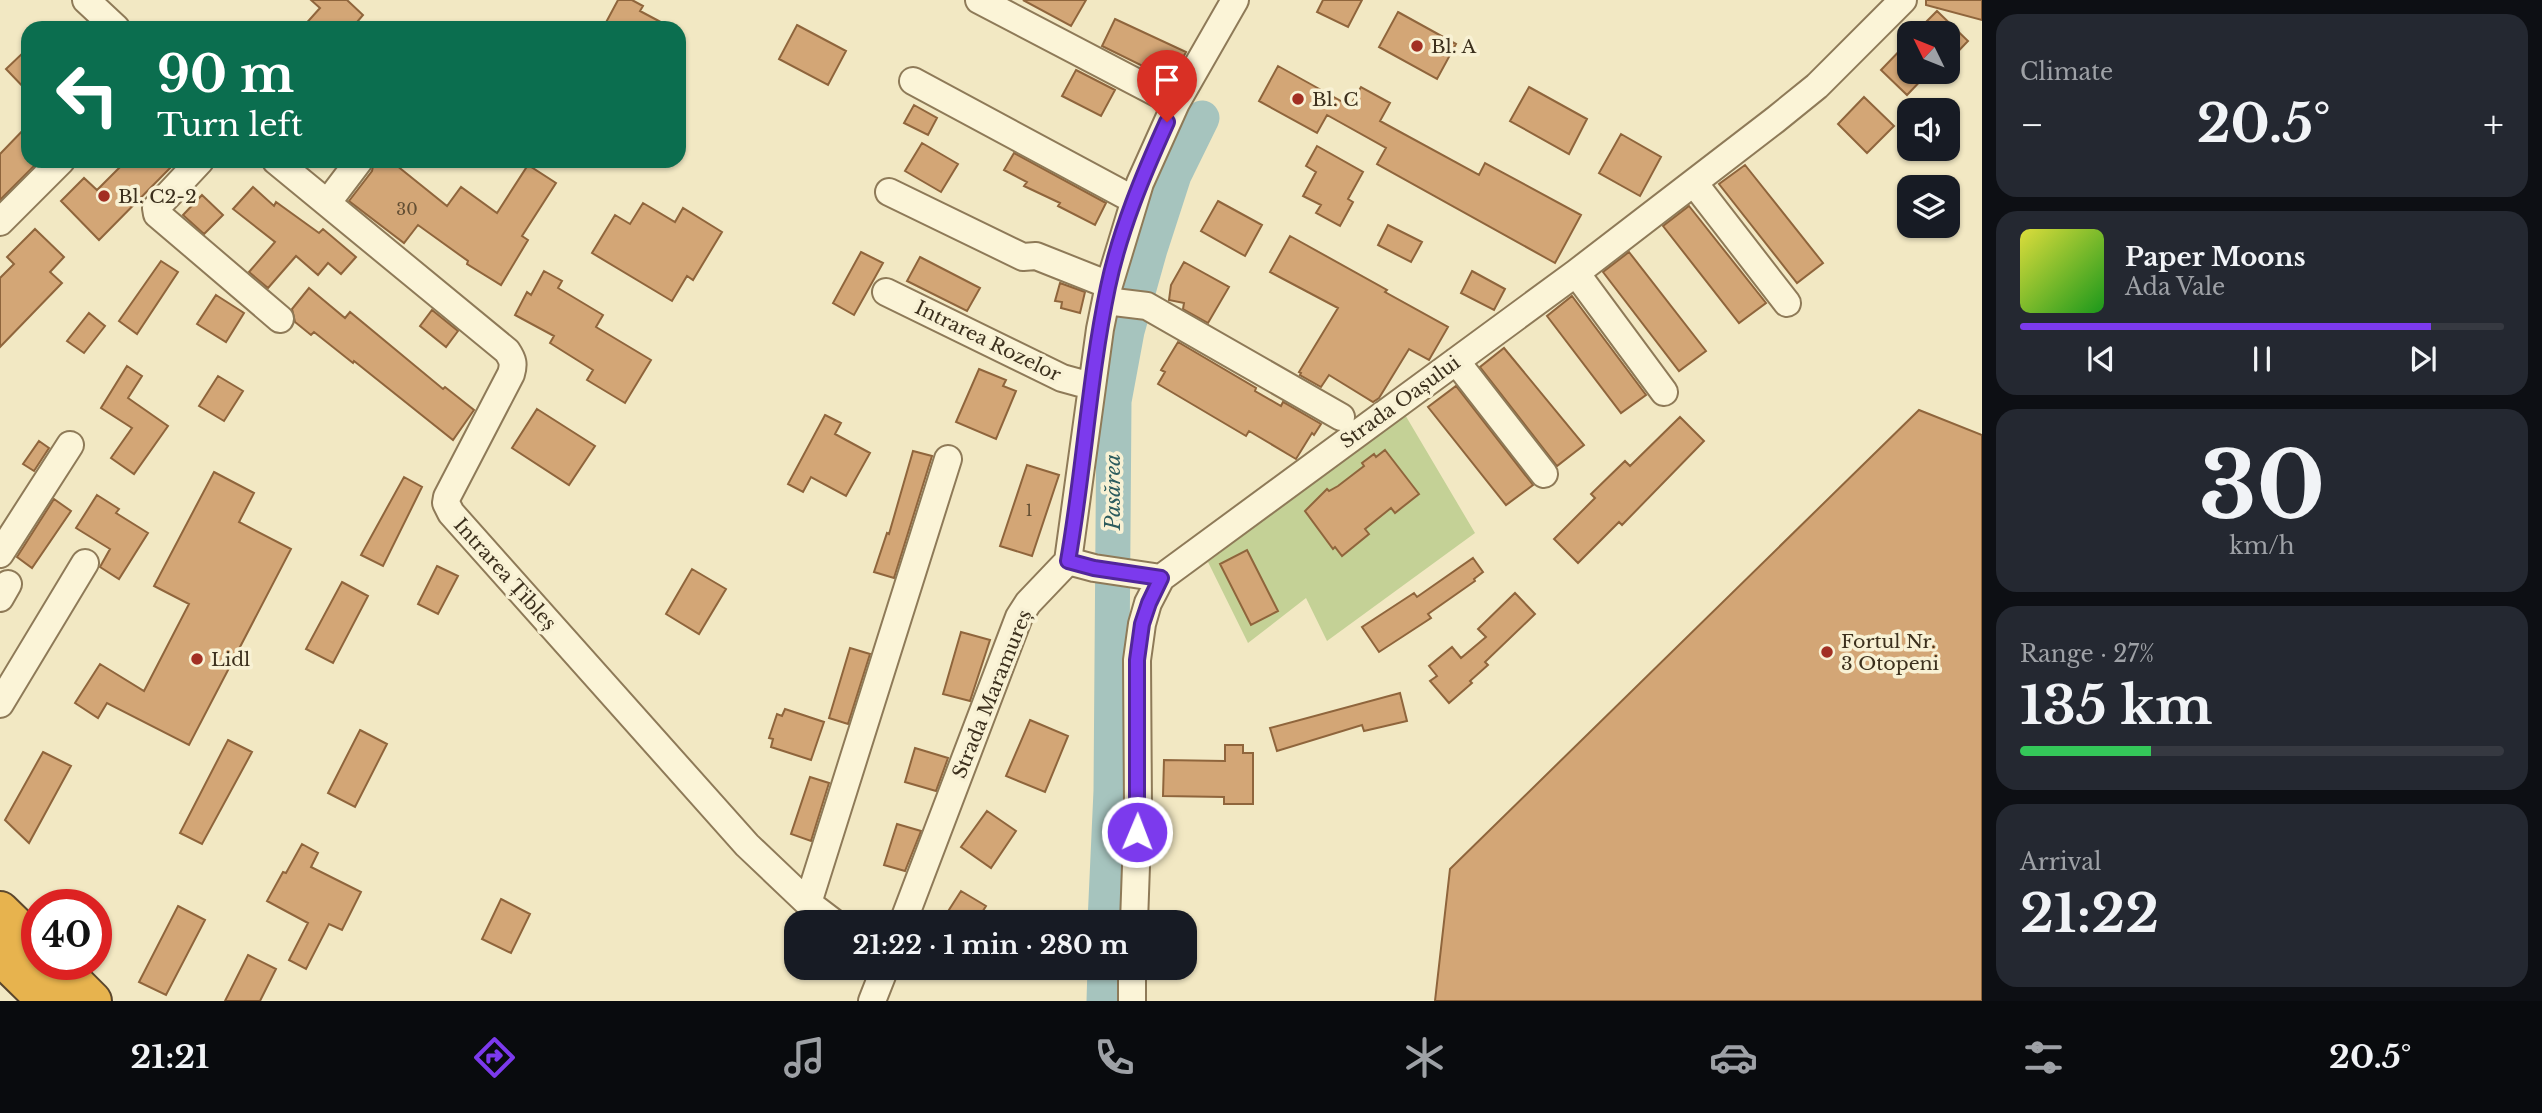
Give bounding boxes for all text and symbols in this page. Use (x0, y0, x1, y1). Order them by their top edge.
north arrow (1897, 21, 1960, 84)
map controls (1897, 21, 1960, 238)
place label: Bl. A (1431, 35, 1476, 58)
marker: Bl. A (1409, 38, 1425, 54)
text: 90 m (157, 44, 294, 105)
icon: left (42, 49, 133, 140)
pin (1137, 50, 1197, 122)
text: Climate (2020, 58, 2113, 86)
icon: arrive (1148, 61, 1186, 99)
place label: Bl. C (1312, 88, 1358, 111)
marker: Bl. C (1290, 91, 1306, 107)
text: 20.5° (2197, 92, 2331, 156)
button: sound (1897, 98, 1960, 161)
text: − (2020, 101, 2044, 148)
text: + (2483, 101, 2504, 148)
text: Turn left (157, 105, 303, 145)
button: layers (1897, 175, 1960, 238)
place label: Bl. C2-2 (118, 185, 197, 208)
marker: Bl. C2-2 (96, 188, 112, 204)
house number: 30 (396, 199, 418, 219)
text: Paper Moons (2125, 241, 2306, 273)
text: Ada Vale (2125, 273, 2225, 301)
street label: Intrarea Rozelor (911, 296, 1065, 386)
icon: previous (2082, 340, 2120, 378)
icon: pause (2243, 340, 2281, 378)
icon: next (2404, 340, 2442, 378)
street label: Strada Oașului (1336, 350, 1465, 453)
text: 30 (2199, 430, 2325, 543)
water label: Pasărea (1100, 454, 1126, 531)
house number: 1 (1025, 500, 1033, 520)
street label: Intrarea Țibleș (449, 514, 561, 634)
text: km/h (2229, 532, 2295, 560)
street label: Strada Maramureș (948, 606, 1036, 782)
place label: Fortul Nr. 3 Otopeni (1841, 630, 1940, 675)
text: Range · 27% (2020, 640, 2154, 668)
marker: Fortul Nr. 3 Otopeni (1819, 644, 1835, 660)
place label: Lidl (211, 648, 250, 671)
marker: Lidl (189, 651, 205, 667)
text: 135 km (2020, 674, 2213, 738)
position arrow (1100, 795, 1174, 869)
text: Arrival (2020, 848, 2101, 876)
text: 21:22 (2020, 882, 2159, 946)
speed limit sign: 40 (21, 889, 112, 980)
text: 21:22 · 1 min · 280 m (853, 929, 1128, 961)
icon: directions (470, 1033, 519, 1082)
icon: music (780, 1033, 829, 1082)
icon: phone (1090, 1033, 1139, 1082)
icon: climate (1400, 1033, 1449, 1082)
icon: car (1709, 1033, 1758, 1082)
icon: filters (2019, 1033, 2068, 1082)
text: 21:21 (130, 1037, 209, 1077)
text: 20.5° (2329, 1037, 2412, 1077)

